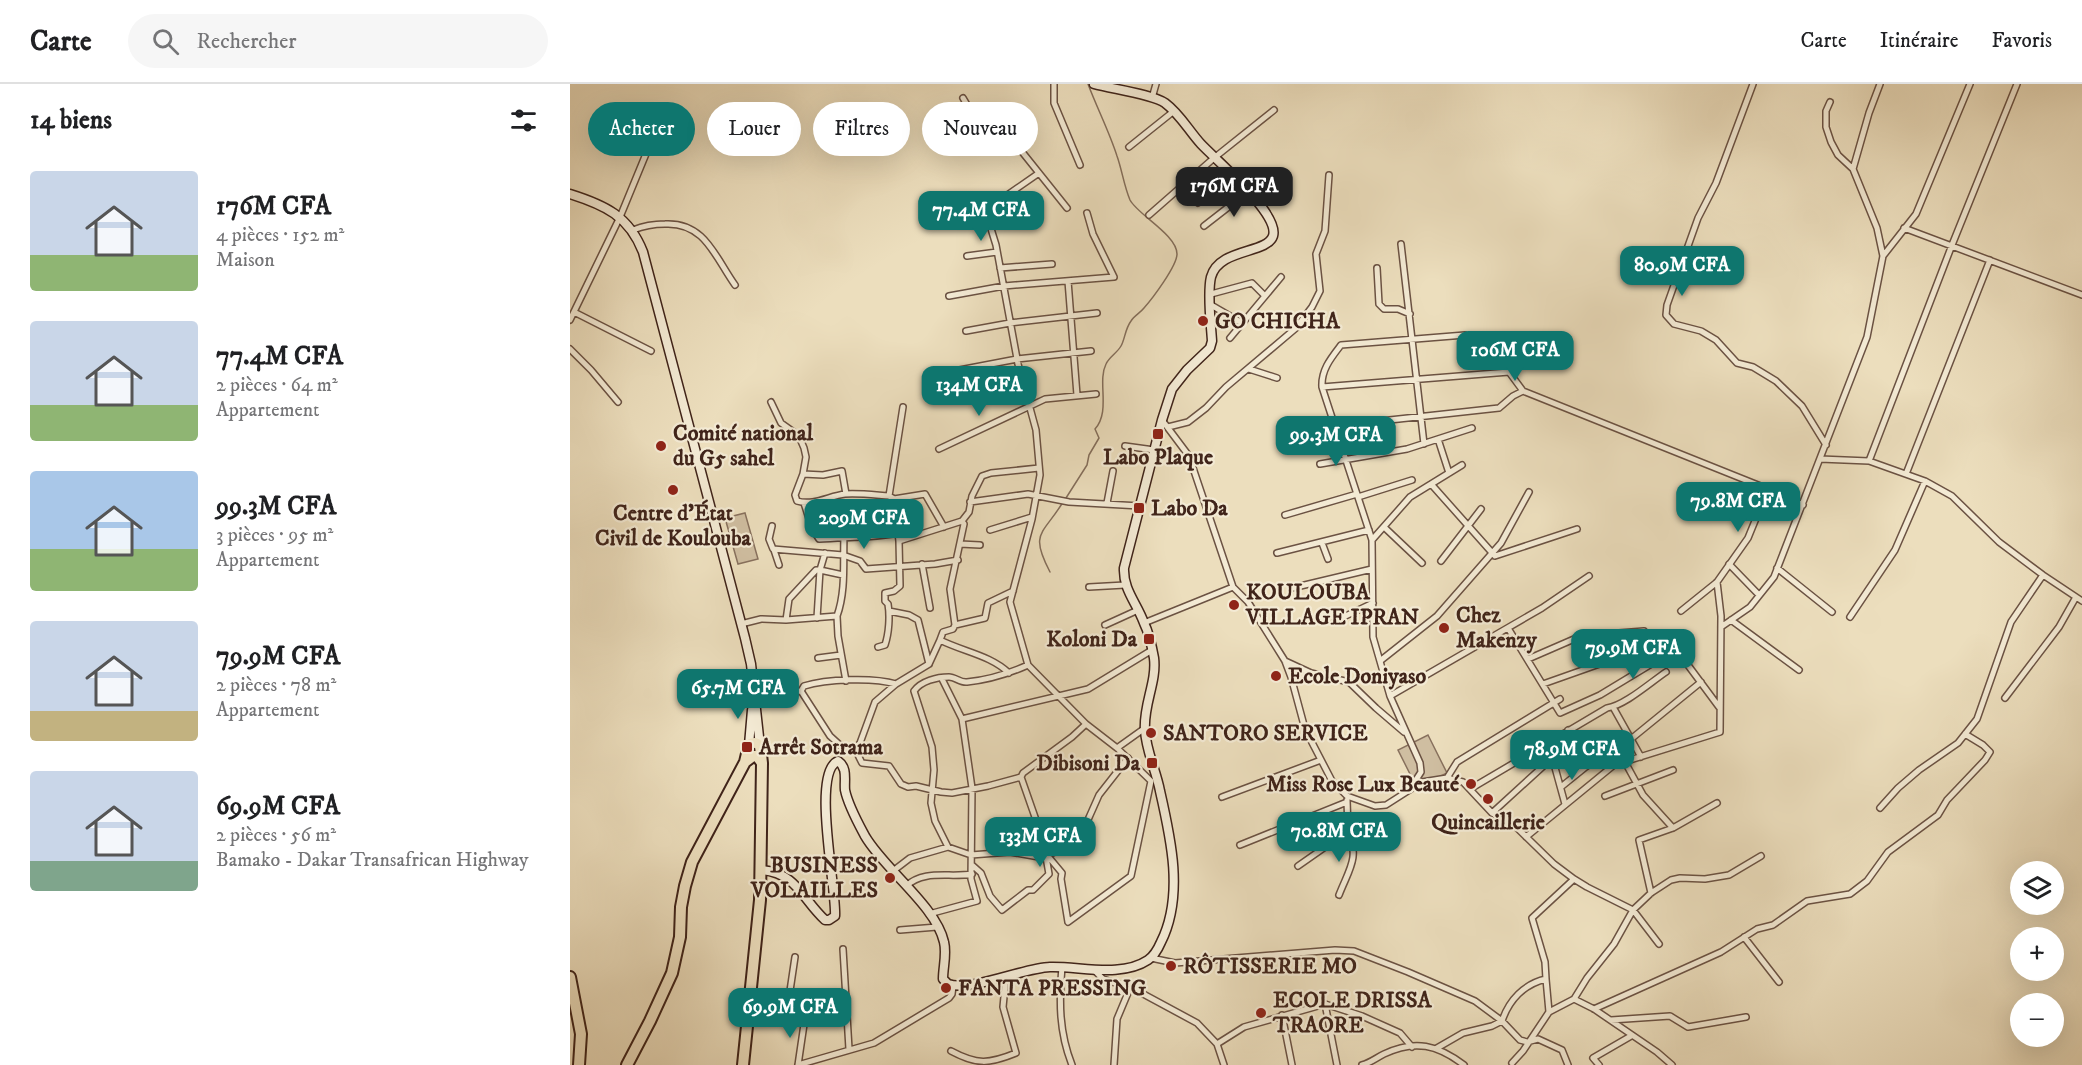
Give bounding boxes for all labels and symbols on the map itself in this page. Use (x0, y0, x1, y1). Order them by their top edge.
pin: 176M CFA (1172, 167, 1296, 218)
pin: 77.4M CFA (912, 191, 1050, 242)
pin: 80.9M CFA (1613, 246, 1751, 297)
place label: GO CHICHA (1215, 308, 1341, 335)
marker: GO CHICHA (1196, 314, 1210, 328)
pin: 106M CFA (1453, 331, 1577, 382)
pin: 134M CFA (917, 366, 1041, 417)
pin: 99.3M CFA (1267, 416, 1405, 467)
place label: Comité national du G5 sahel (673, 420, 813, 472)
marker: Labo Plaque (1151, 427, 1165, 441)
marker: Comité national du G5 sahel (654, 439, 668, 453)
place label: Labo Plaque (1103, 444, 1213, 471)
pin: 79.8M CFA (1669, 482, 1807, 533)
marker: Centre d'État Civil de Koulouba (666, 483, 680, 497)
place label: Labo Da (1151, 495, 1228, 522)
place label: Centre d'État Civil de Koulouba (595, 499, 752, 552)
pin: 209M CFA (802, 499, 926, 550)
marker: Labo Da (1132, 501, 1146, 515)
place label: KOULOUBA VILLAGE IPRAN (1245, 579, 1419, 631)
marker: KOULOUBA VILLAGE IPRAN (1227, 598, 1241, 612)
place label: Chez Makenzy (1456, 602, 1537, 654)
marker: Chez Makenzy (1437, 621, 1451, 635)
place label: Koloni Da (1046, 626, 1138, 653)
pin: 79.9M CFA (1564, 629, 1702, 680)
marker: Koloni Da (1142, 632, 1156, 646)
place label: Ecole Doniyaso (1288, 663, 1426, 690)
pin: 65.7M CFA (669, 669, 807, 720)
marker: Ecole Doniyaso (1269, 669, 1283, 683)
place label: SANTORO SERVICE (1163, 720, 1368, 747)
marker: SANTORO SERVICE (1144, 726, 1158, 740)
pin: 78.9M CFA (1503, 730, 1641, 781)
place label: Arrêt Sotrama (758, 734, 884, 761)
marker: Arrêt Sotrama (740, 740, 754, 754)
place label: Dibisoni Da (1036, 750, 1141, 777)
marker: Dibisoni Da (1145, 756, 1159, 770)
place label: Miss Rose Lux Beauté (1266, 771, 1460, 798)
marker: Miss Rose Lux Beauté (1464, 777, 1478, 791)
marker: Quincaillerie (1481, 792, 1495, 806)
place label: Quincaillerie (1431, 809, 1545, 836)
pin: 70.8M CFA (1270, 812, 1408, 863)
pin: 133M CFA (978, 817, 1102, 868)
place label: BUSINESS VOLAILLES (750, 852, 878, 904)
marker: BUSINESS VOLAILLES (883, 871, 897, 885)
place label: RÔTISSERIE MO (1183, 952, 1357, 980)
marker: RÔTISSERIE MO (1164, 959, 1178, 973)
place label: FANTA PRESSING (958, 975, 1147, 1002)
marker: FANTA PRESSING (939, 981, 953, 995)
place label: ECOLE DRISSA TRAORE (1272, 987, 1433, 1039)
pin: 69.9M CFA (721, 988, 859, 1039)
marker: ECOLE DRISSA TRAORE (1254, 1006, 1268, 1020)

